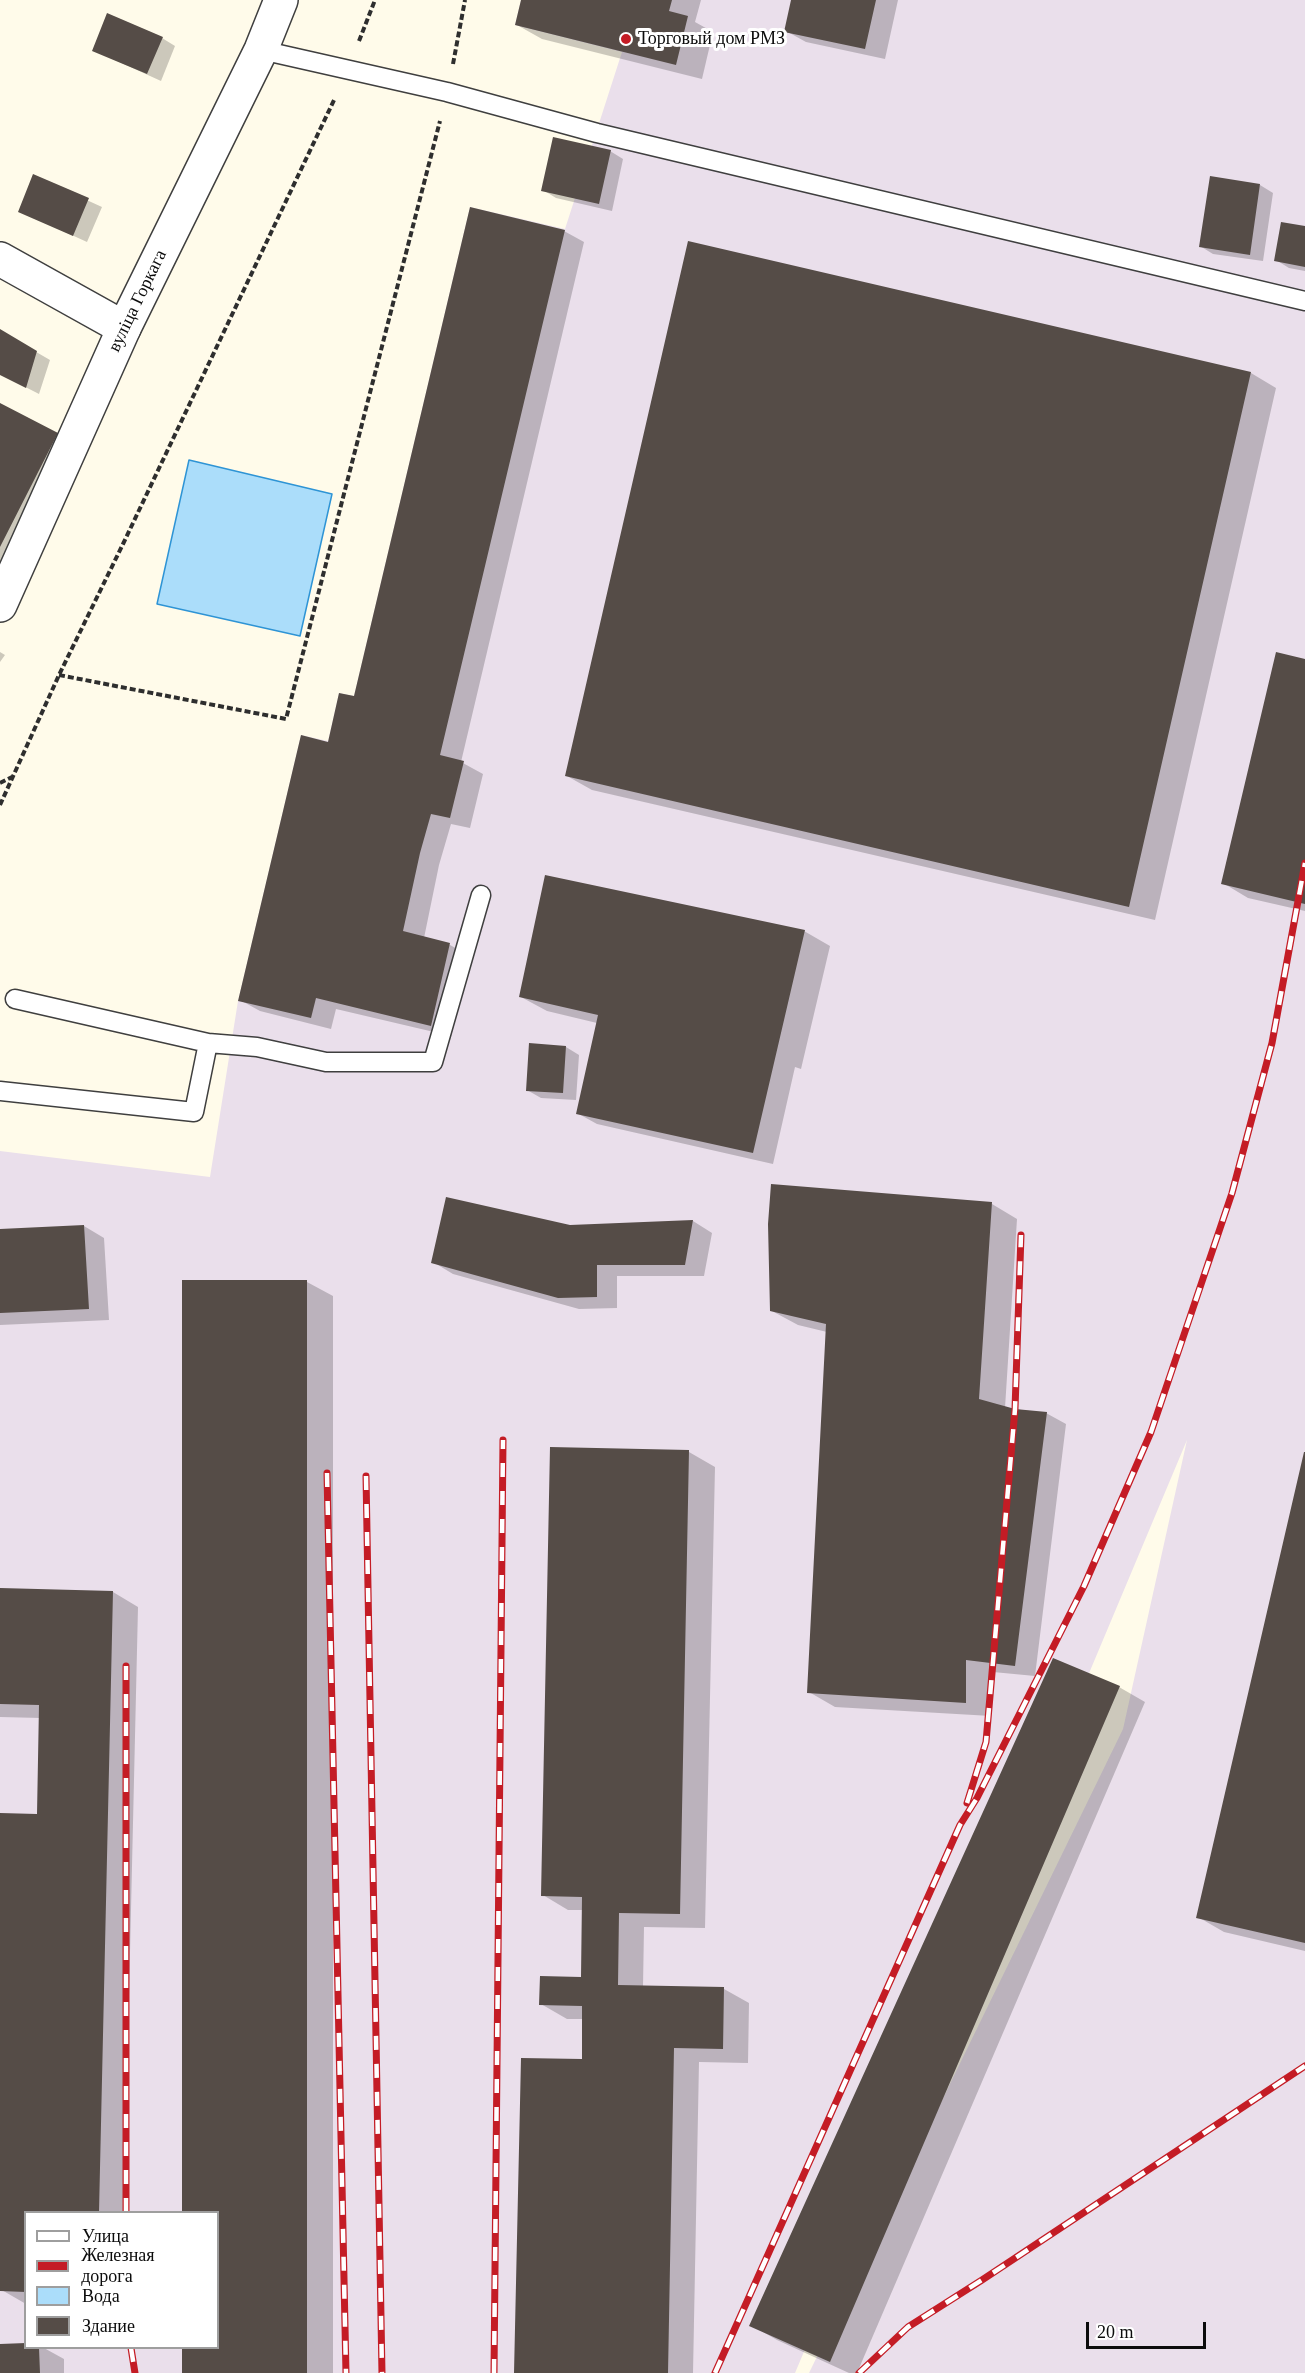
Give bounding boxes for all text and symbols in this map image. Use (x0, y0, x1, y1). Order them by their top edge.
place label: Торговый дом РМЗ (638, 28, 785, 50)
marker: Торговый дом РМЗ (619, 32, 633, 46)
street label: вуліца Горкага (104, 246, 172, 356)
legend (24, 2211, 219, 2349)
text: Улица (82, 2226, 129, 2246)
text: Железная дорога (81, 2245, 155, 2286)
text: Вода (82, 2286, 120, 2306)
scale bar (1089, 2310, 1209, 2348)
text: Здание (82, 2316, 135, 2336)
text: 20 m (1097, 2322, 1134, 2342)

